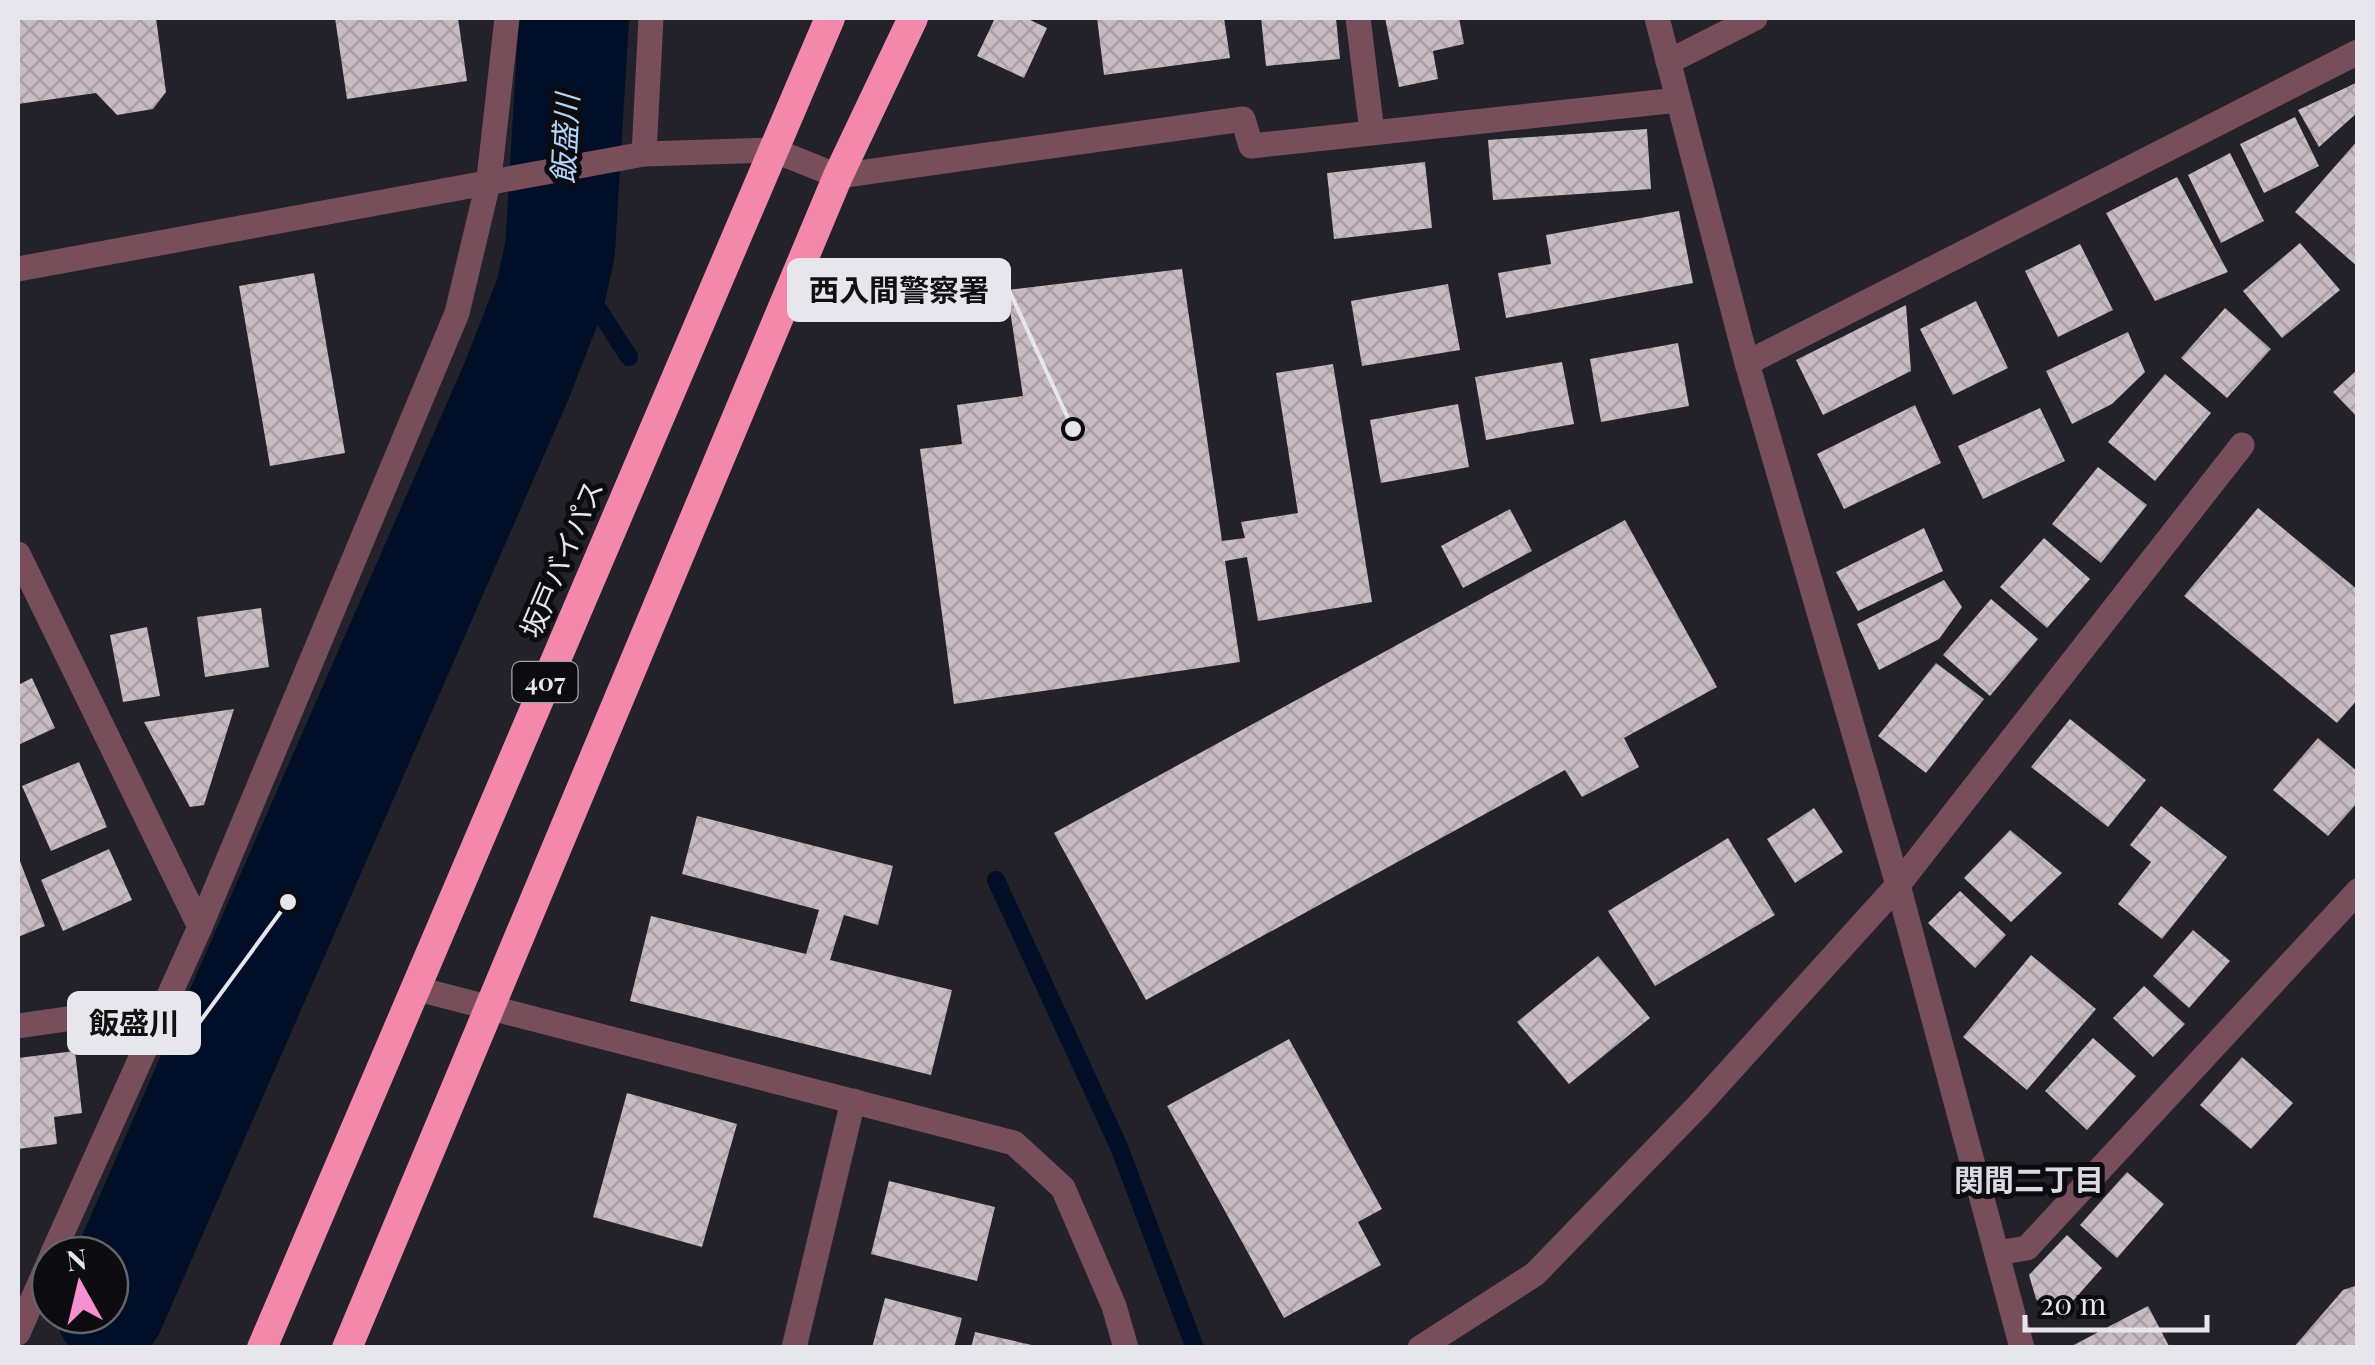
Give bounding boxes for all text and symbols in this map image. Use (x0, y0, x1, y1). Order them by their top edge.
water label: 飯盛川 (542, 90, 586, 185)
callout: 西入間警察署 (789, 260, 1009, 320)
text: 西入間警察署 (809, 269, 989, 309)
street label: 坂戸バイパス (511, 474, 610, 643)
road number: 407 (512, 662, 578, 702)
callout: 飯盛川 (69, 993, 199, 1053)
text: 飯盛川 (89, 1002, 179, 1042)
district label: 関間二丁目 (1954, 1159, 2104, 1199)
north arrow (30, 1235, 130, 1335)
text: N (64, 1239, 89, 1278)
scale bar (2025, 1270, 2208, 1332)
text: 20 m (2040, 1283, 2107, 1323)

